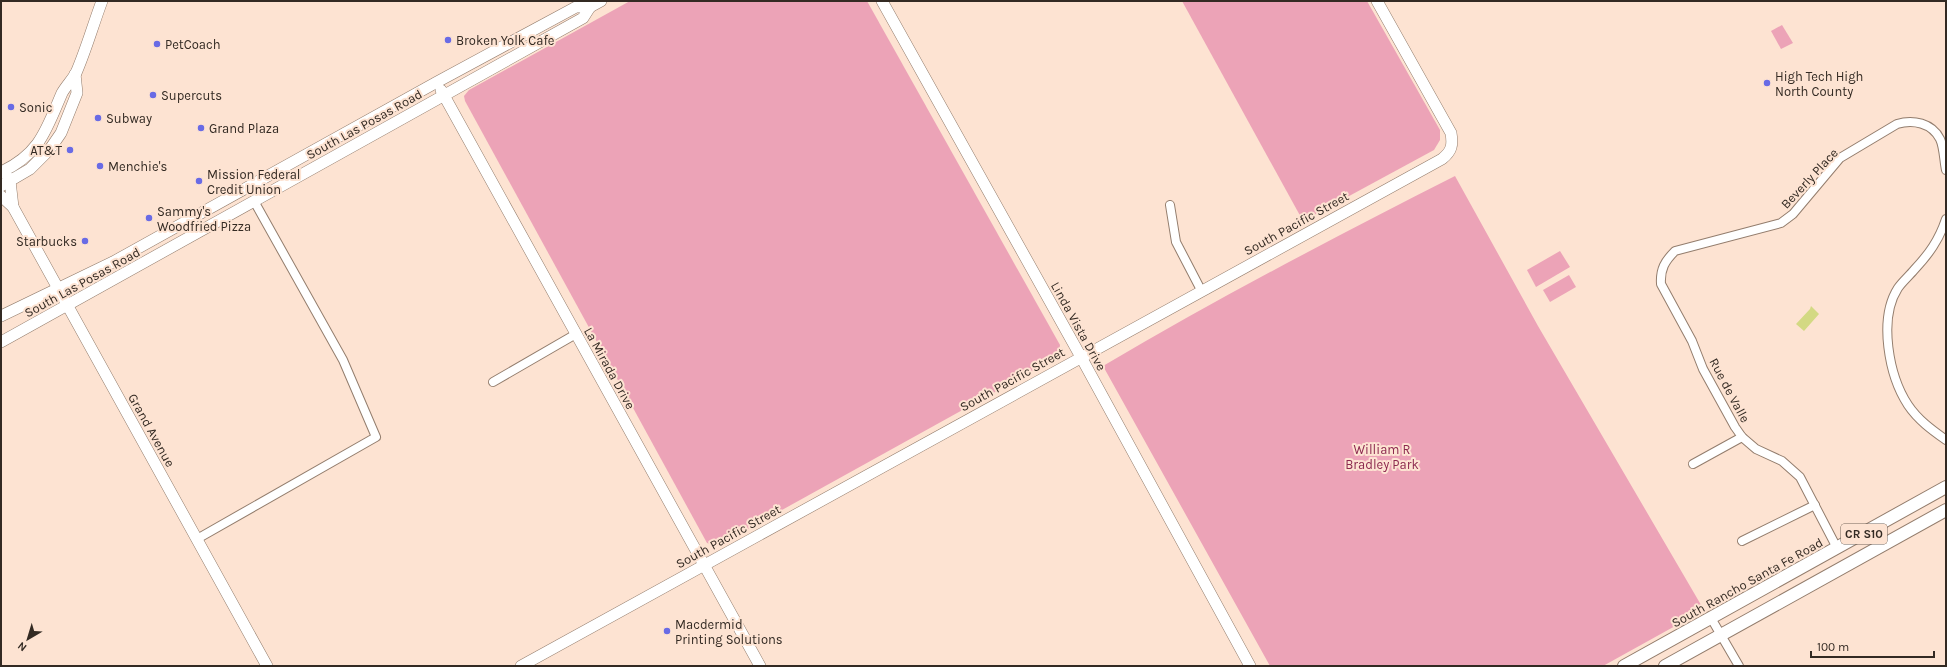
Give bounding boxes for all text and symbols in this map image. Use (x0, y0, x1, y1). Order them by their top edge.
place label: Broken Yolk Cafe (456, 33, 555, 48)
marker: Broken Yolk Cafe (443, 35, 453, 45)
place label: PetCoach (165, 37, 221, 52)
marker: PetCoach (152, 39, 162, 49)
place label: High Tech High North County (1775, 69, 1863, 99)
marker: High Tech High North County (1762, 78, 1772, 88)
street label: South Las Posas Road (304, 86, 425, 162)
place label: Supercuts (161, 88, 222, 103)
marker: Supercuts (148, 90, 158, 100)
place label: Sonic (19, 100, 52, 115)
marker: Sonic (6, 102, 16, 112)
place label: Subway (106, 111, 152, 126)
marker: Subway (93, 113, 103, 123)
place label: Grand Plaza (209, 121, 279, 136)
marker: Grand Plaza (196, 123, 206, 133)
place label: AT&T (30, 143, 62, 158)
marker: AT&T (65, 145, 75, 155)
street label: Beverly Place (1778, 145, 1841, 212)
place label: Menchie's (108, 159, 167, 174)
marker: Menchie's (95, 161, 105, 171)
place label: Mission Federal Credit Union (207, 167, 300, 197)
marker: Mission Federal Credit Union (194, 176, 204, 186)
street label: South Pacific Street (1241, 188, 1351, 258)
place label: Sammy's Woodfried Pizza (157, 204, 251, 234)
marker: Sammy's Woodfried Pizza (144, 213, 154, 223)
place label: Starbucks (16, 234, 77, 249)
marker: Starbucks (80, 236, 90, 246)
street label: South Las Posas Road (22, 244, 143, 320)
street label: Linda Vista Drive (1048, 279, 1109, 374)
street label: La Mirada Drive (581, 325, 638, 412)
street label: South Pacific Street (957, 344, 1067, 414)
street label: Rue de Valle (1706, 355, 1753, 425)
street label: Grand Avenue (125, 391, 178, 470)
park label: William R Bradley Park (1345, 442, 1419, 472)
street label: South Pacific Street (673, 501, 783, 571)
road number: CR S10 (1841, 524, 1887, 544)
street label: South Rancho Santa Fe Road (1669, 535, 1825, 630)
place label: Macdermid Printing Solutions (675, 617, 783, 647)
north arrow (8, 619, 48, 659)
marker: Macdermid Printing Solutions (662, 626, 672, 636)
scale bar (1811, 633, 1934, 659)
text: N (15, 639, 29, 654)
text: 100 m (1817, 640, 1849, 654)

